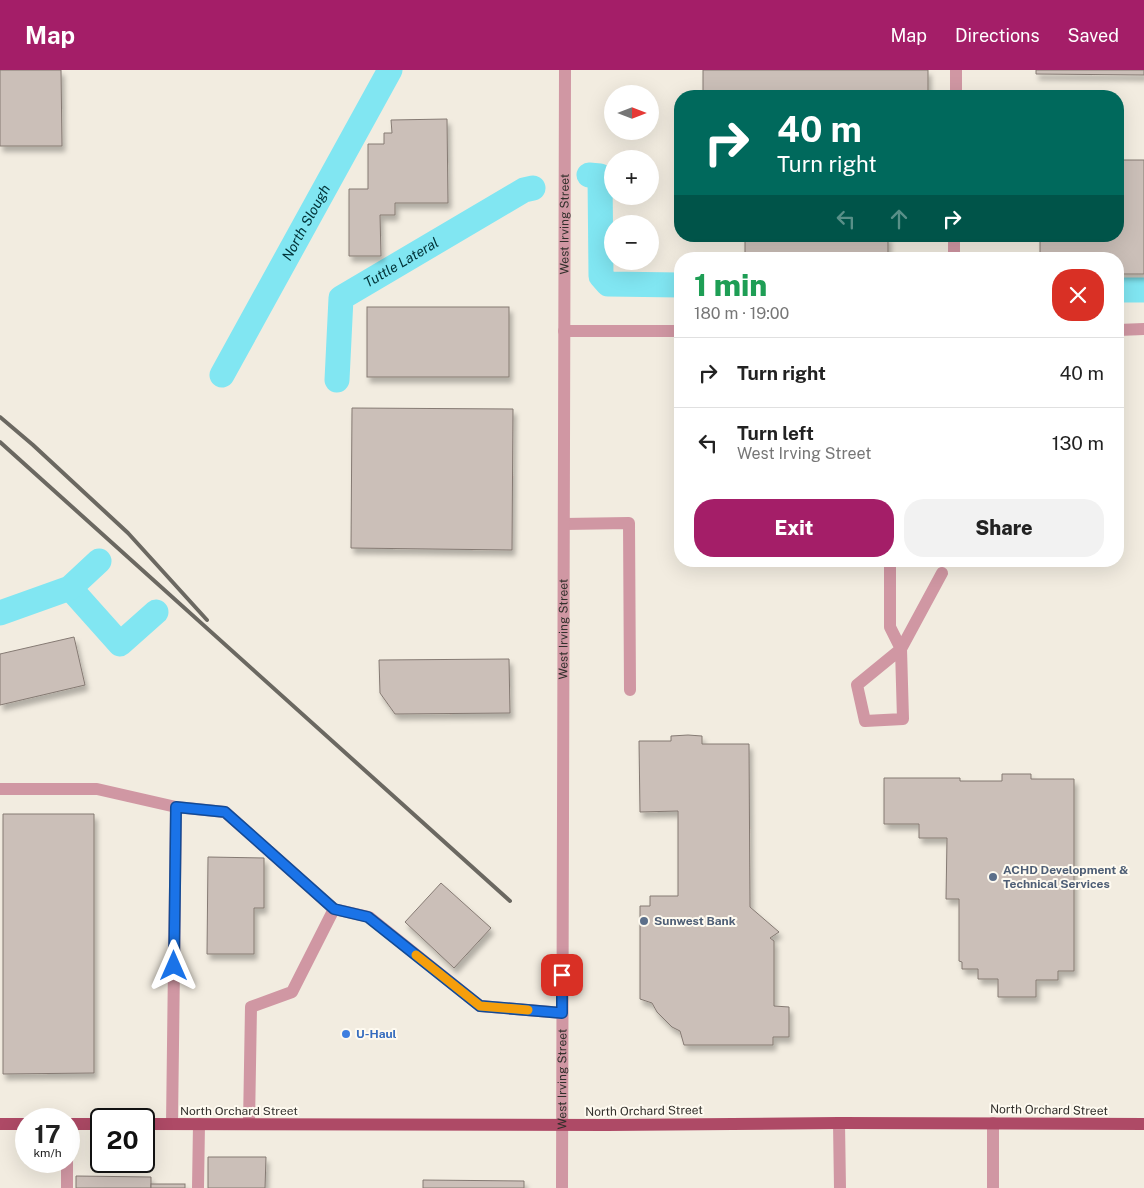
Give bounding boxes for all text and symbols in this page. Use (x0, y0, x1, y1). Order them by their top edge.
text: Map (25, 21, 75, 49)
text: Map (890, 25, 927, 46)
text: Directions (955, 25, 1040, 46)
text: Saved (1068, 25, 1119, 46)
north arrow (604, 85, 659, 140)
map controls (604, 85, 659, 270)
text: 40 m (777, 109, 862, 150)
icon: right (694, 110, 759, 175)
button: + (604, 150, 659, 205)
text: Turn right (777, 151, 877, 177)
street label: West Irving Street (557, 173, 572, 275)
water label: North Slough (279, 182, 333, 263)
icon: left (832, 205, 860, 233)
icon: ahead (885, 205, 913, 233)
icon: right (938, 205, 966, 233)
button: − (604, 215, 659, 270)
water label: Tuttle Lateral (361, 234, 441, 291)
text: 1 min (694, 267, 767, 303)
button: close (1052, 269, 1104, 321)
text: 180 m · 19:00 (694, 304, 789, 323)
icon: right (694, 359, 722, 387)
text: Turn right (737, 362, 826, 384)
text: 40 m (1059, 362, 1104, 384)
text: Turn left (737, 422, 814, 444)
icon: left (694, 429, 722, 457)
text: 130 m (1052, 432, 1104, 454)
text: West Irving Street (737, 444, 872, 463)
button: Exit (694, 499, 894, 557)
button: Share (904, 499, 1104, 557)
street label: West Irving Street (556, 578, 571, 680)
place label: ACHD Development & Technical Services (1003, 863, 1128, 891)
marker: ACHD Development & Technical Services (987, 871, 999, 883)
place label: Sunwest Bank (654, 914, 736, 928)
marker: Sunwest Bank (638, 915, 650, 927)
position arrow (147, 939, 199, 991)
pin (541, 954, 583, 996)
icon: arrive (548, 961, 576, 989)
place label: U-Haul (356, 1027, 397, 1041)
marker: U-Haul (340, 1028, 352, 1040)
street label: West Irving Street (555, 1028, 569, 1130)
street label: North Orchard Street (990, 1102, 1108, 1118)
street label: North Orchard Street (585, 1103, 703, 1119)
street label: North Orchard Street (180, 1104, 298, 1118)
speed limit sign: 20 (90, 1108, 155, 1173)
text: 17 (34, 1119, 61, 1149)
text: km/h (33, 1146, 62, 1160)

